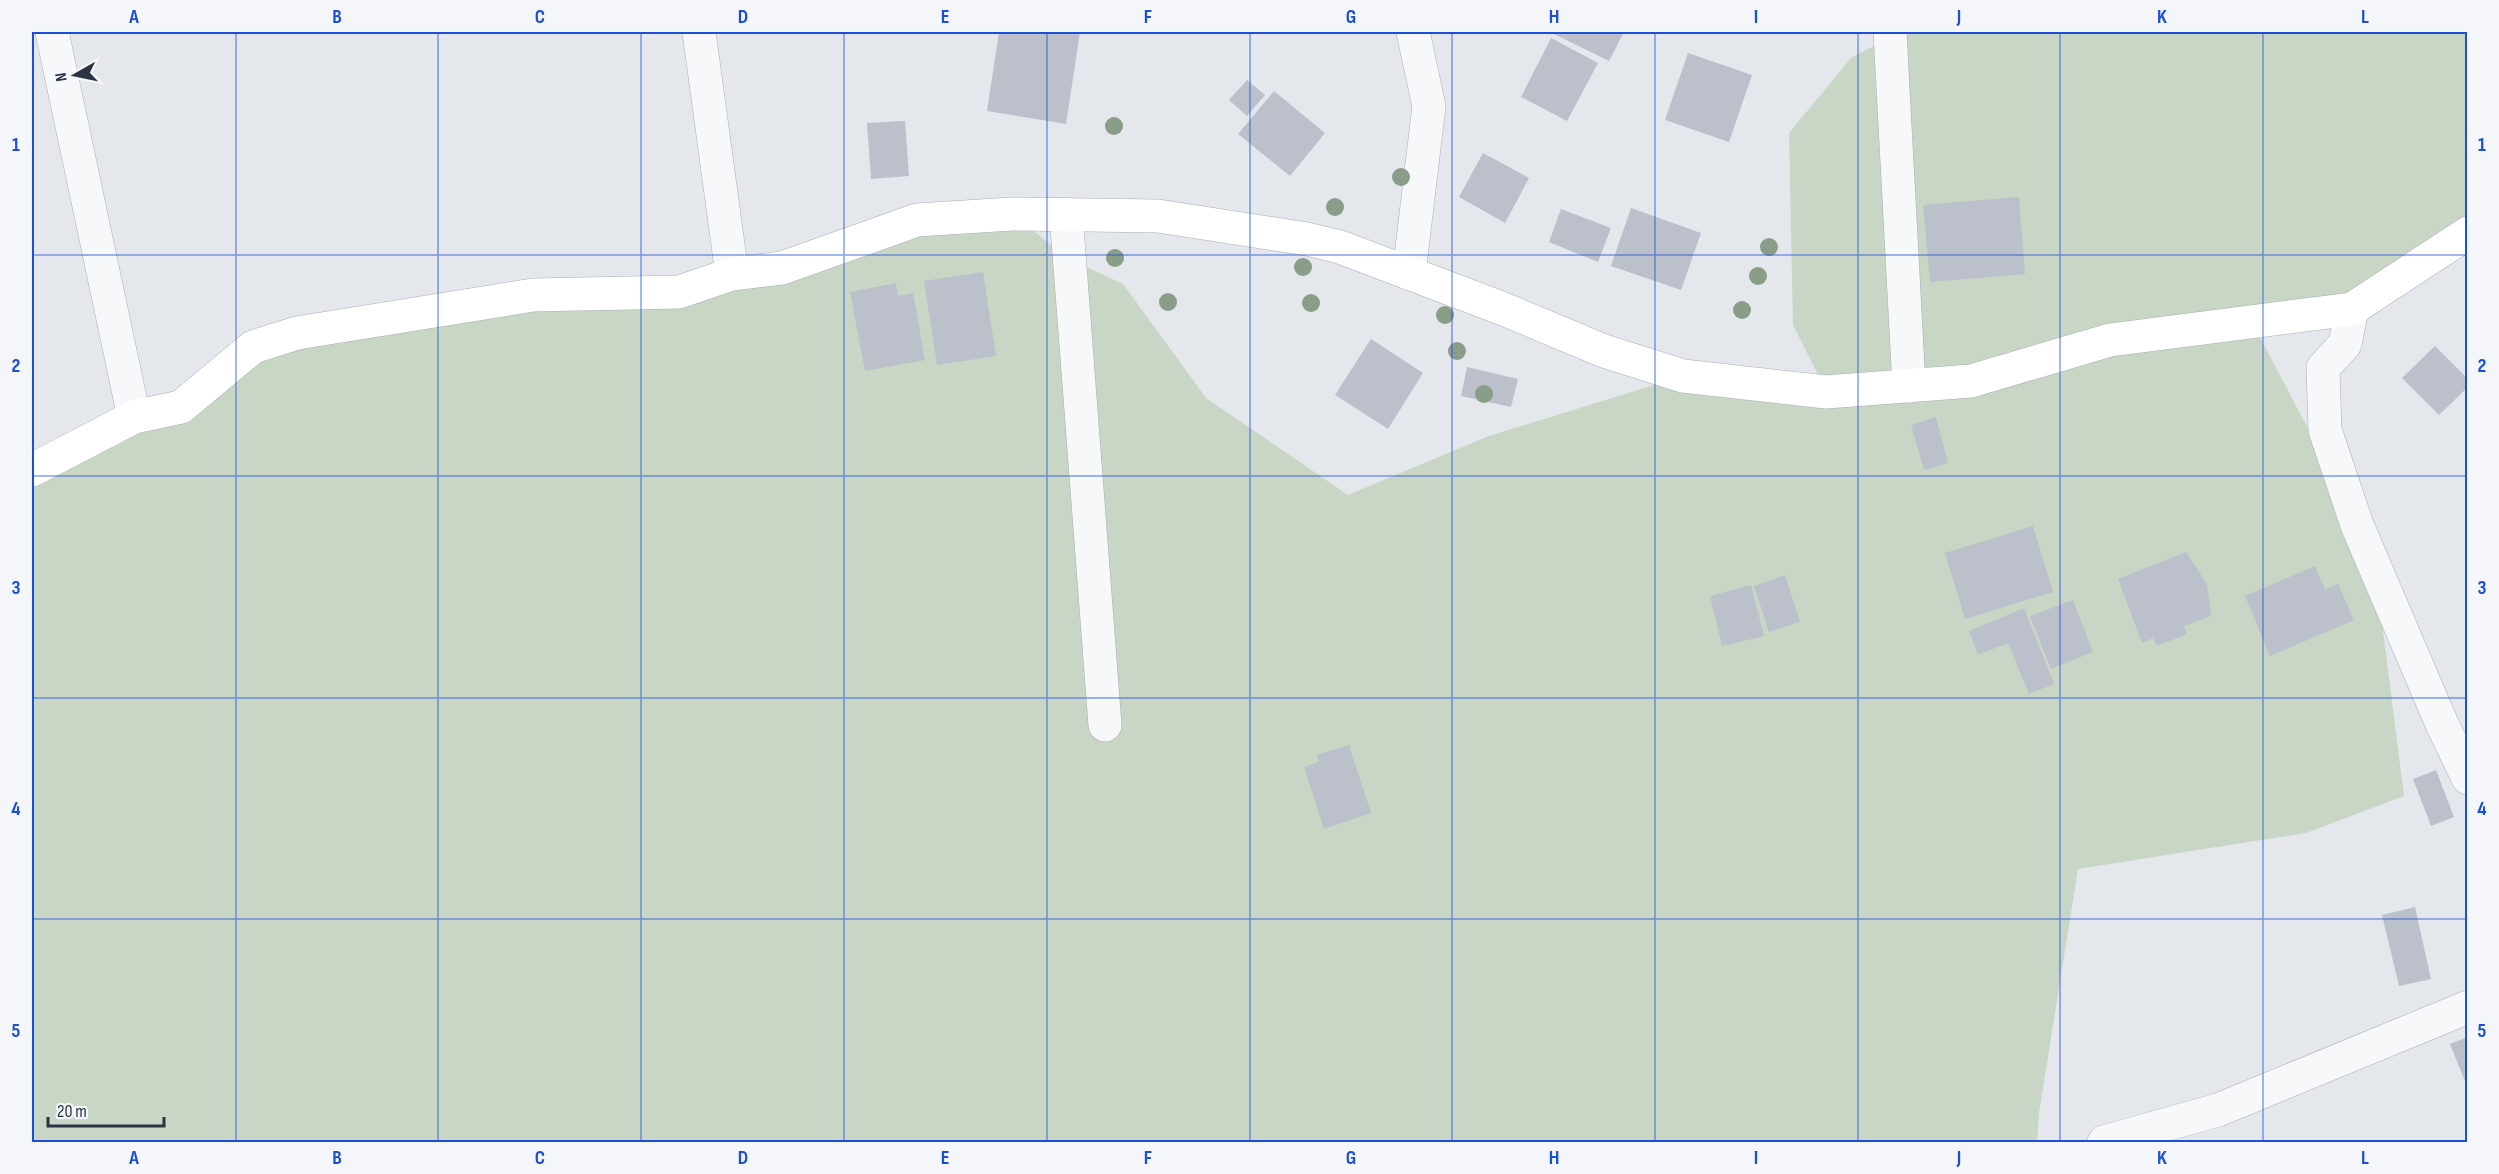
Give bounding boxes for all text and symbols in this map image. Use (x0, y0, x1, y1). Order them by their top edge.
text: A (128, 5, 139, 29)
text: B (332, 5, 342, 29)
text: C (535, 5, 545, 29)
text: D (738, 5, 748, 29)
text: E (941, 5, 949, 29)
text: F (1144, 5, 1152, 29)
text: G (1346, 5, 1356, 29)
text: H (1549, 5, 1559, 29)
text: I (1754, 5, 1758, 29)
text: J (1956, 5, 1961, 29)
text: K (2157, 5, 2167, 29)
text: L (2361, 5, 2369, 29)
north arrow (45, 45, 105, 105)
text: N (52, 71, 72, 83)
text: 1 (12, 133, 20, 157)
text: 1 (2478, 133, 2486, 157)
text: 2 (12, 354, 20, 378)
text: 2 (2478, 354, 2486, 378)
text: 3 (12, 576, 21, 600)
text: 3 (2478, 576, 2487, 600)
text: 4 (11, 797, 21, 821)
text: 4 (2477, 797, 2487, 821)
text: 5 (12, 1019, 21, 1043)
text: 5 (2478, 1019, 2487, 1043)
scale bar (48, 1090, 164, 1128)
text: 20 m (57, 1101, 87, 1122)
text: A (128, 1146, 139, 1170)
text: B (332, 1146, 342, 1170)
text: C (535, 1146, 545, 1170)
text: D (738, 1146, 748, 1170)
text: E (941, 1146, 949, 1170)
text: F (1144, 1146, 1152, 1170)
text: G (1346, 1146, 1356, 1170)
text: H (1549, 1146, 1559, 1170)
text: I (1754, 1146, 1758, 1170)
text: J (1956, 1146, 1961, 1170)
text: K (2157, 1146, 2167, 1170)
text: L (2361, 1146, 2369, 1170)

